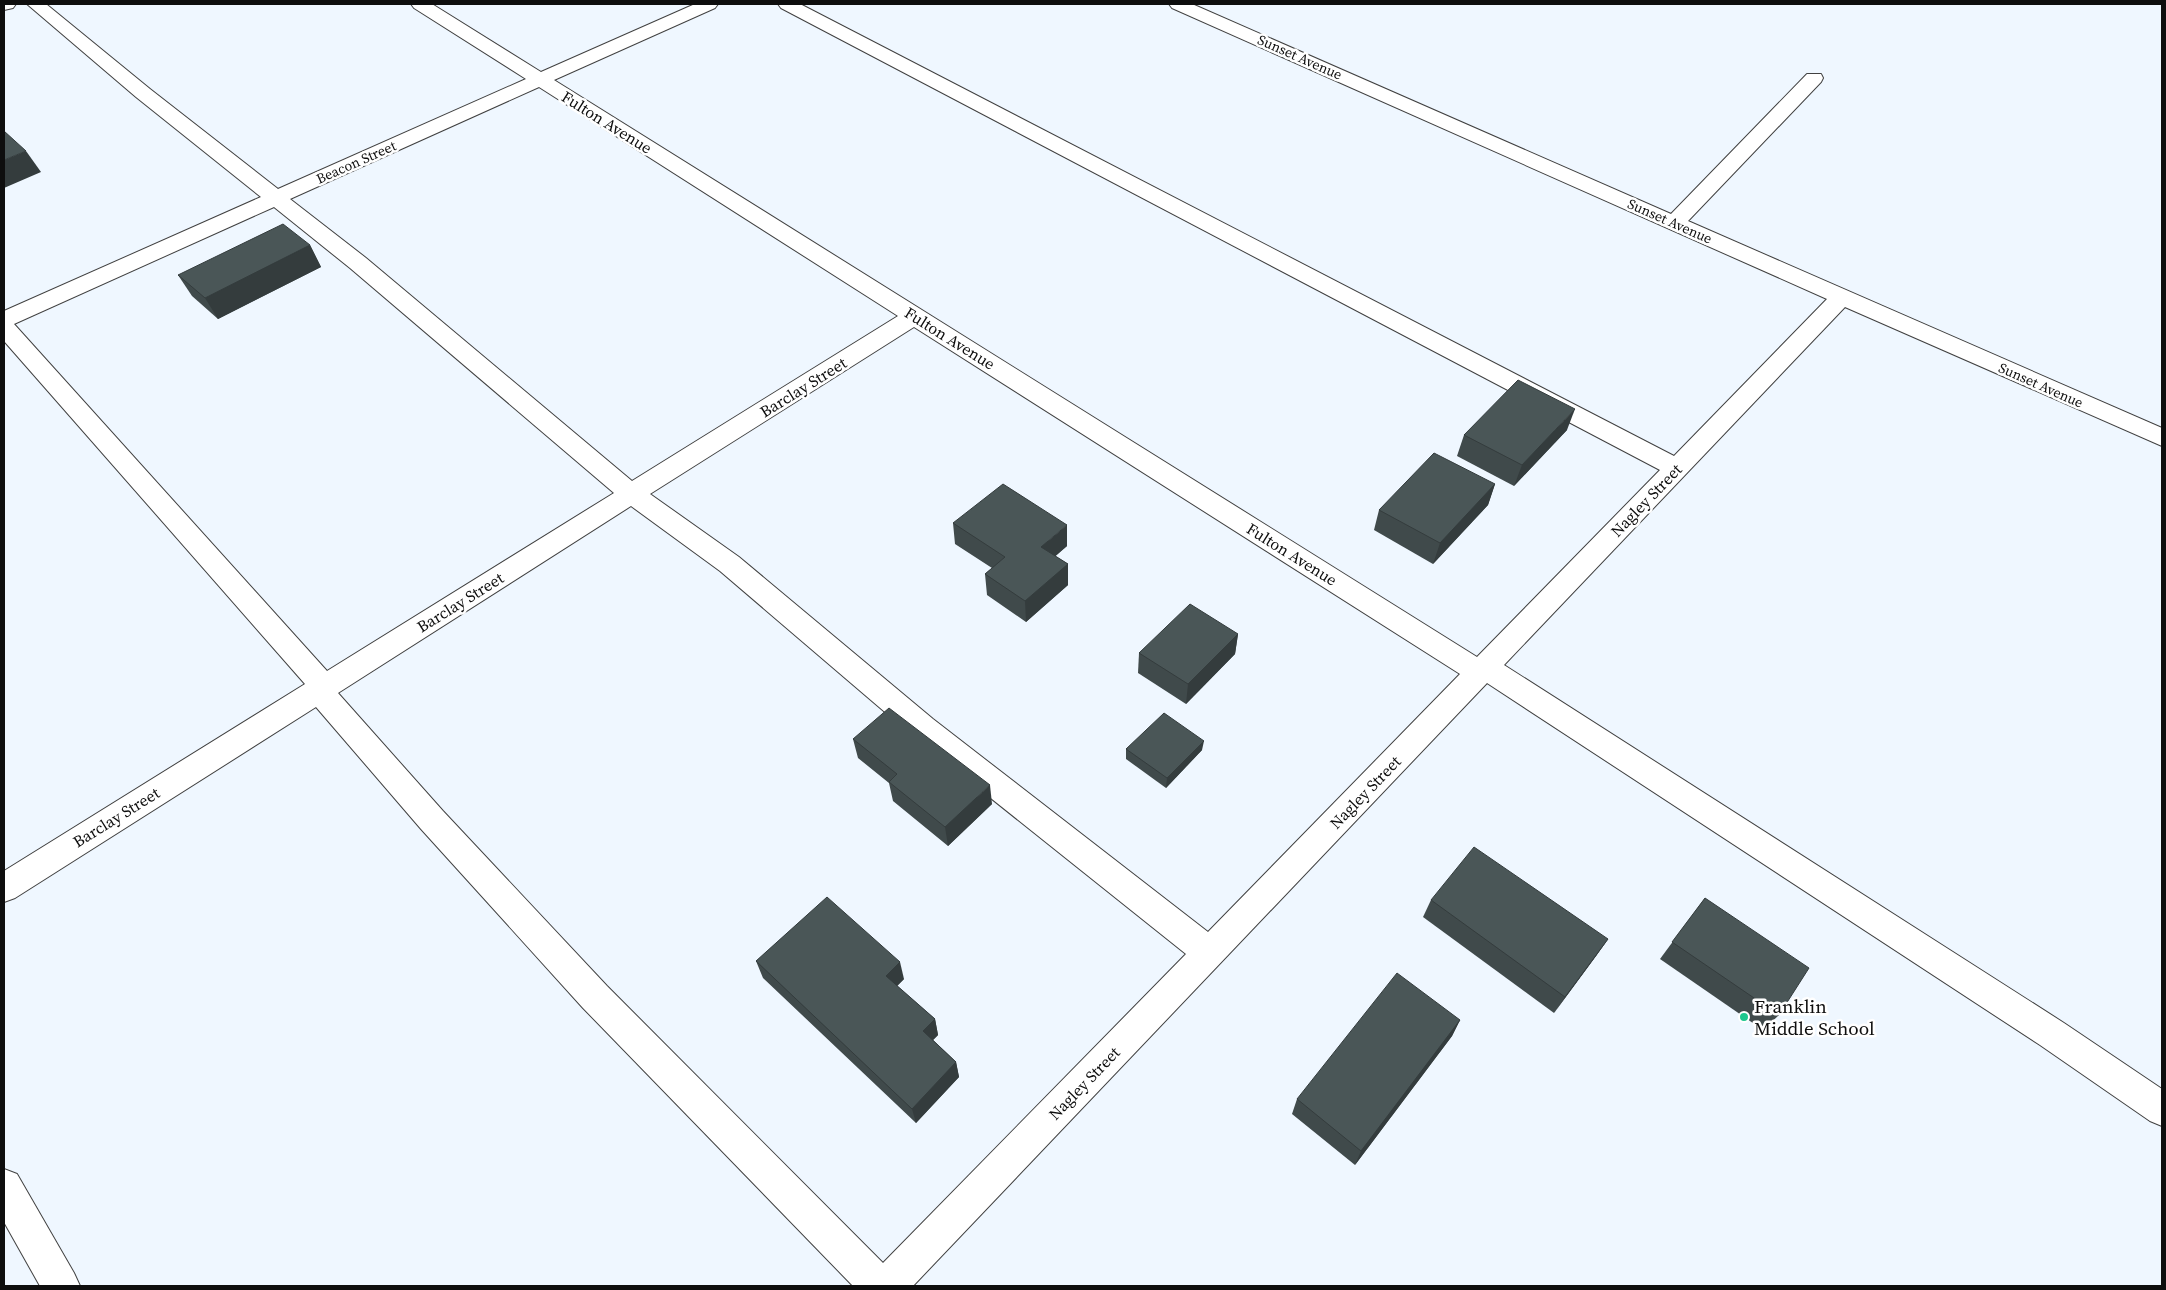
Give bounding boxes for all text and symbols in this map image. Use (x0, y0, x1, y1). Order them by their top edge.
street label: Sunset Avenue (1255, 29, 1345, 85)
street label: Fulton Avenue (558, 85, 656, 159)
street label: Beacon Street (313, 135, 399, 189)
street label: Sunset Avenue (1625, 193, 1715, 249)
street label: Fulton Avenue (901, 301, 999, 375)
street label: Barclay Street (756, 351, 851, 422)
street label: Sunset Avenue (1996, 357, 2086, 413)
street label: Nagley Street (1606, 458, 1687, 541)
street label: Fulton Avenue (1243, 517, 1341, 591)
street label: Barclay Street (413, 566, 508, 637)
street label: Nagley Street (1325, 750, 1406, 833)
street label: Barclay Street (69, 781, 164, 852)
place label: Franklin Middle School (1754, 993, 1875, 1041)
marker: Franklin Middle School (1738, 1011, 1750, 1023)
street label: Nagley Street (1044, 1041, 1125, 1124)

